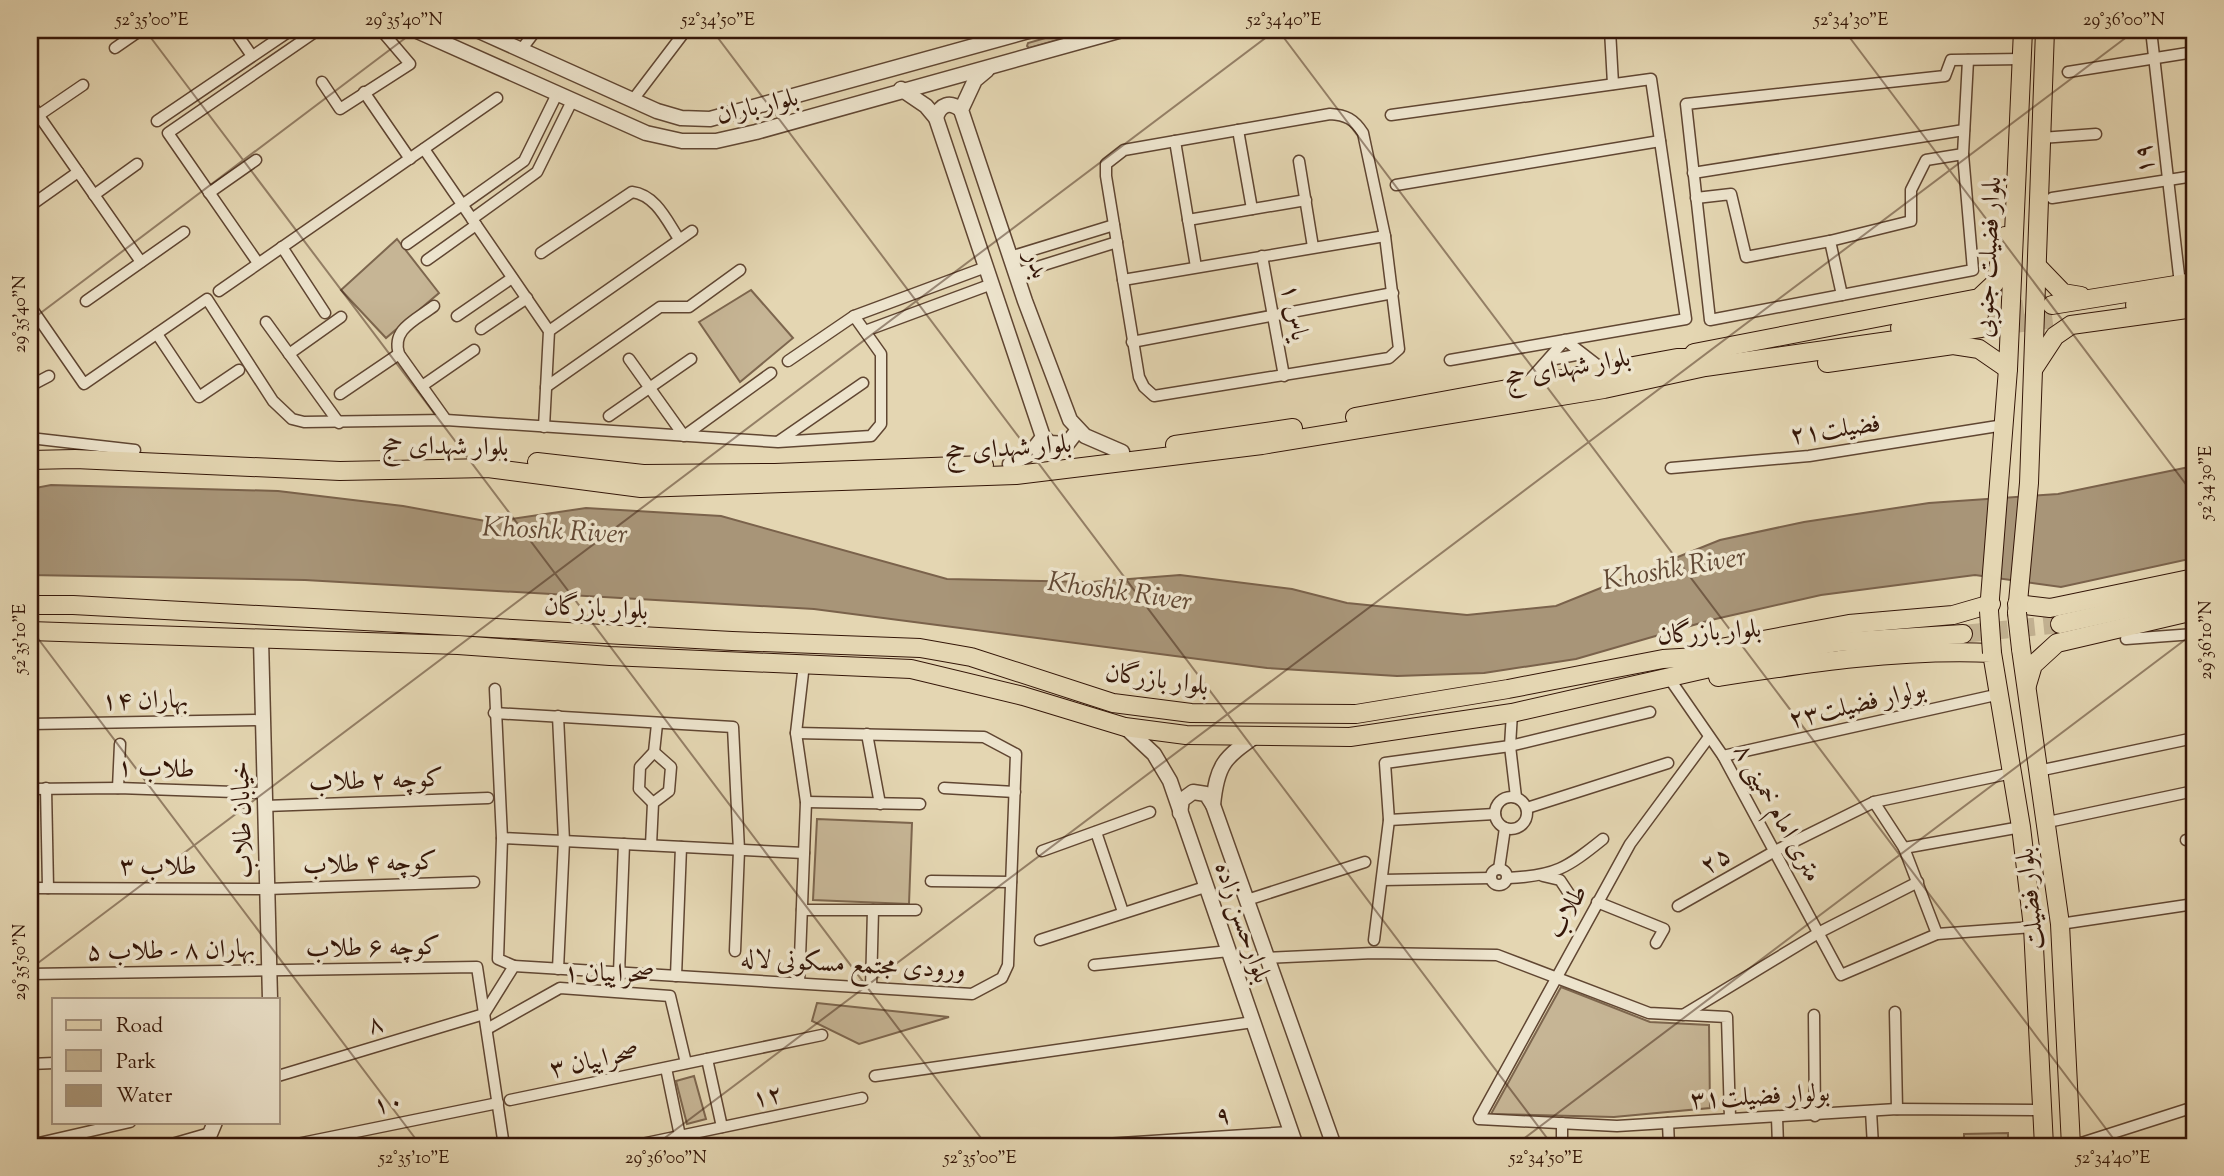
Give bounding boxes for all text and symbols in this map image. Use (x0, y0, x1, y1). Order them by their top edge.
text: 52°35'00"E (114, 8, 189, 34)
text: 29°35'40"N (365, 8, 443, 34)
text: 52°34'50"E (680, 8, 755, 34)
text: 52°34'40"E (1246, 8, 1321, 34)
text: 52°34'30"E (1813, 8, 1888, 34)
text: 29°36'00"N (2083, 8, 2165, 34)
street label: بلوار باران (713, 80, 802, 135)
street label: ۱۹ (2125, 142, 2165, 176)
street label: بلوار فضیلت جنوبی (1967, 176, 2012, 339)
street label: بدر (1013, 243, 1058, 284)
text: 29°35'40"N (8, 275, 34, 353)
street label: یاس ۱ (1270, 281, 1318, 346)
street label: بلوار شهدای حج (1502, 340, 1634, 400)
street label: فضیلت۲۱ (1788, 406, 1883, 455)
street label: بلوار شهدای حج (943, 427, 1073, 473)
street label: بلوار شهدای حج (381, 428, 509, 468)
text: 52°34'30"E (2194, 446, 2220, 521)
water label: Khoshk River (481, 508, 629, 556)
water label: Khoshk River (1599, 538, 1750, 602)
water label: Khoshk River (1045, 563, 1195, 623)
street label: بلوار بازرگان (543, 588, 649, 631)
text: 29°36'10"N (2194, 600, 2220, 680)
text: 52°35'10"E (8, 604, 34, 675)
street label: بلوار بازرگان (1656, 611, 1762, 656)
street label: بلوار بازرگان (1102, 655, 1211, 706)
street label: بولوار فضیلت۲۳ (1785, 672, 1930, 739)
street label: بهاران ۱۴ (101, 682, 189, 721)
street label: ۸ متری امام خمینی (1722, 737, 1830, 890)
street label: طلاب ۱ (117, 750, 195, 789)
street label: خیابان طلاب (223, 761, 264, 879)
street label: کوچه ۲ طلاب (308, 761, 444, 802)
street label: ۲۵ (1694, 838, 1739, 885)
street label: کوچه ۴ طلاب (302, 844, 438, 885)
street label: بلوار فضیلت (2008, 846, 2055, 952)
street label: طلاب ۳ (119, 849, 197, 886)
street label: بلوارحسن زاده (1204, 857, 1280, 989)
street label: طلاب (1538, 878, 1598, 946)
text: 29°35'50"N (8, 924, 34, 1000)
street label: کوچه ۶ طلاب (305, 929, 441, 968)
street label: بهاران ۸ - طلاب ۵ (86, 932, 256, 971)
street label: ورودی مجتمع مسکونی لاله (739, 941, 966, 993)
street label: صحراییان ۱ (563, 955, 655, 994)
legend (52, 998, 280, 1124)
street label: ۸ (363, 1005, 388, 1045)
text: Road (116, 1012, 163, 1042)
street label: صحراییان ۳ (546, 1034, 643, 1089)
text: Park (116, 1048, 157, 1078)
street label: بولوار فضیلت۳۱ (1689, 1075, 1831, 1120)
street label: ۱۲ (749, 1076, 786, 1119)
text: Water (116, 1082, 173, 1112)
street label: ۱۰ (370, 1083, 407, 1126)
street label: ۹ (1214, 1098, 1232, 1135)
text: 52°35'10"E (378, 1146, 449, 1172)
text: 29°36'00"N (625, 1146, 707, 1172)
text: 52°35'00"E (942, 1146, 1017, 1172)
text: 52°34'50"E (1508, 1146, 1583, 1172)
text: 52°34'40"E (2075, 1146, 2150, 1172)

